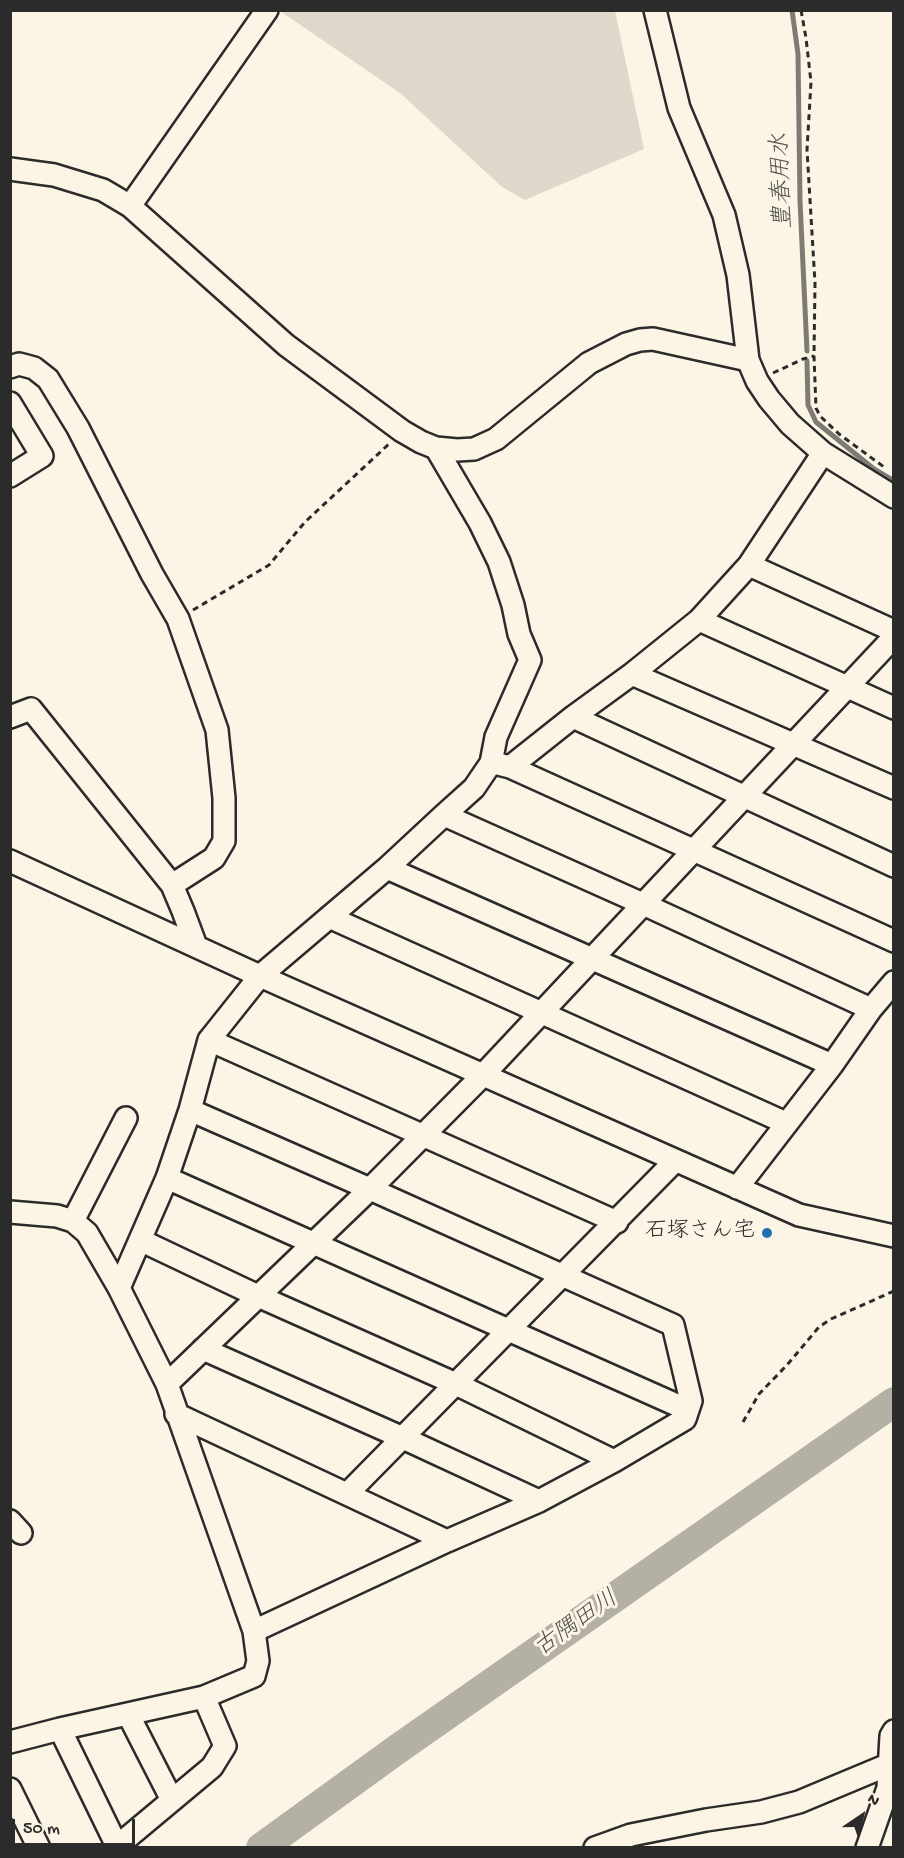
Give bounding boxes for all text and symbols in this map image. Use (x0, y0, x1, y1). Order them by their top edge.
water label: 豊春用水 (768, 133, 800, 229)
place label: 石塚さん宅 (645, 1220, 755, 1246)
marker: 石塚さん宅 (760, 1226, 774, 1240)
water label: 古隅田川 (529, 1586, 625, 1664)
north arrow (832, 1786, 892, 1846)
text: N (863, 1790, 882, 1812)
scale bar (15, 1807, 138, 1845)
text: 50 m (23, 1819, 60, 1840)

